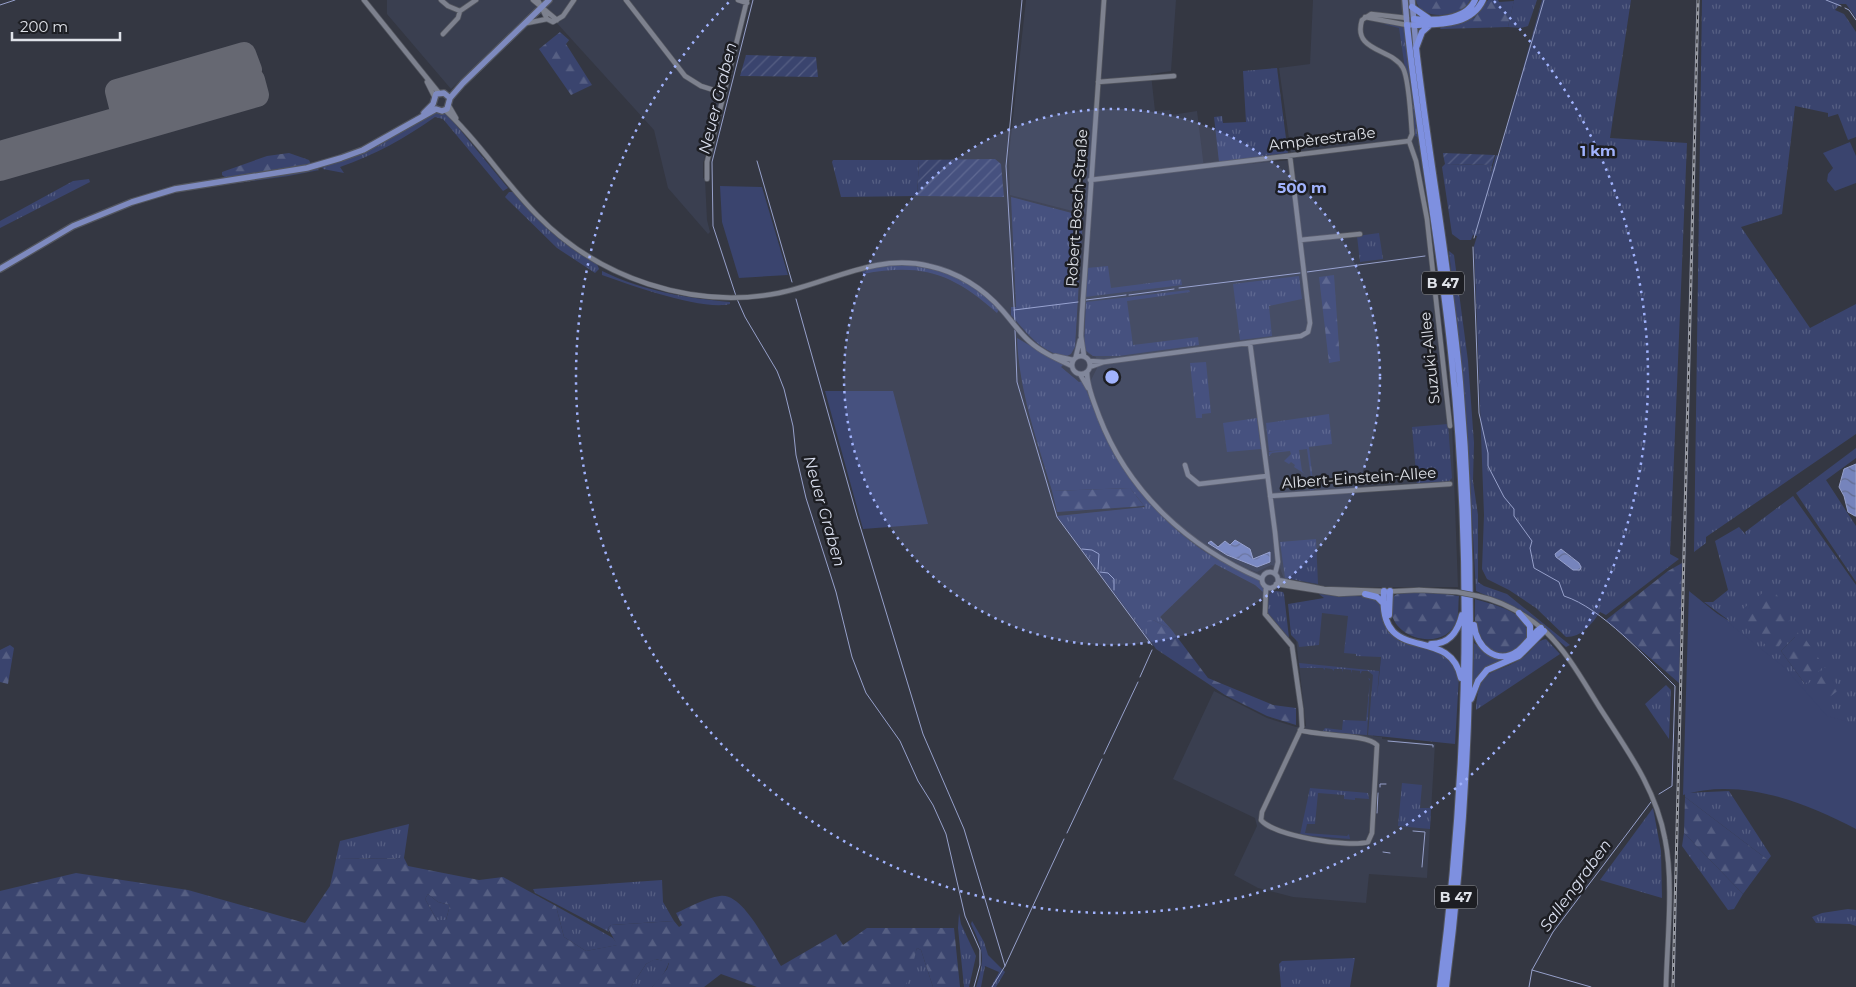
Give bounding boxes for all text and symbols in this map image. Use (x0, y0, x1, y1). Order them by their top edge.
scale bar (12, 10, 120, 42)
text: 200 m (20, 17, 68, 36)
water label: Neuer Graben (694, 40, 741, 156)
street label: Ampèrestraße (1267, 123, 1376, 154)
street label: Robert-Bosch-Straße (1062, 128, 1091, 287)
text: 1 km (1580, 141, 1616, 160)
text: 500 m (1277, 178, 1327, 197)
road number: B 47 (1422, 272, 1464, 294)
street label: Suzuki-Allee (1415, 311, 1444, 405)
centre of rings (1103, 368, 1121, 386)
water label: Neuer Graben (800, 454, 849, 569)
street label: Albert-Einstein-Allee (1281, 463, 1437, 492)
water label: Sallengraben (1536, 836, 1615, 935)
road number: B 47 (1435, 886, 1477, 909)

